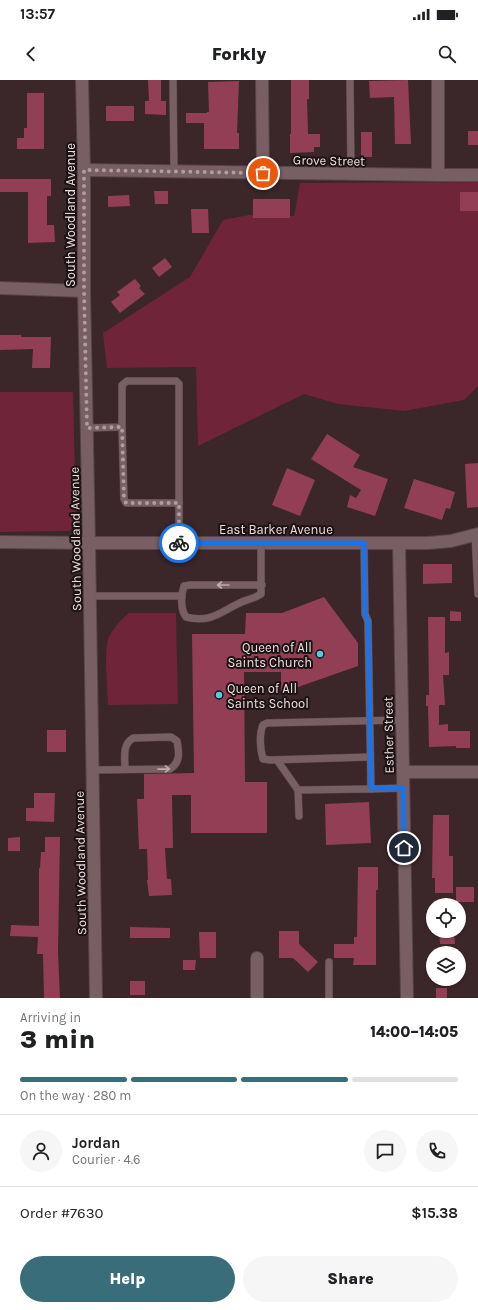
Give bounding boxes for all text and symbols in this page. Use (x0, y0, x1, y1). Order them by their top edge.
text: 13:57 (20, 5, 55, 23)
icon: back (20, 43, 42, 65)
text: Forkly (212, 43, 266, 65)
icon: search (436, 43, 458, 65)
street label: South Woodland Avenue (63, 143, 78, 287)
street label: Grove Street (293, 152, 365, 169)
pin (246, 156, 280, 190)
icon: bag (252, 162, 274, 184)
street label: South Woodland Avenue (67, 467, 84, 611)
street label: East Barker Avenue (219, 522, 333, 537)
courier (159, 523, 199, 563)
icon: bike (168, 532, 190, 554)
one-way arrow (217, 581, 230, 589)
place label: Queen of All Saints Church (228, 640, 312, 670)
marker: Queen of All Saints Church (315, 649, 325, 659)
place label: Queen of All Saints School (227, 681, 309, 711)
marker: Queen of All Saints School (214, 690, 224, 700)
street label: Esther Street (380, 696, 397, 774)
one-way arrow (157, 765, 170, 773)
street label: South Woodland Avenue (72, 791, 89, 935)
pin (387, 831, 421, 865)
icon: home (393, 837, 415, 859)
map controls (426, 898, 466, 986)
button: locate (426, 898, 466, 938)
button: layers (426, 946, 466, 986)
text: Arriving in (20, 1010, 81, 1025)
text: 14:00–14:05 (370, 1023, 458, 1041)
text: 3 min (20, 1024, 95, 1055)
text: On the way · 280 m (20, 1088, 131, 1103)
button: person (20, 1130, 62, 1172)
button: chat (364, 1130, 406, 1172)
button: phone (416, 1130, 458, 1172)
text: Jordan (72, 1134, 120, 1152)
text: Courier · 4.6 (72, 1152, 140, 1167)
text: Order #7630 (20, 1204, 103, 1222)
text: $15.38 (411, 1204, 458, 1222)
button: Help (20, 1256, 235, 1302)
button: Share (243, 1256, 458, 1302)

